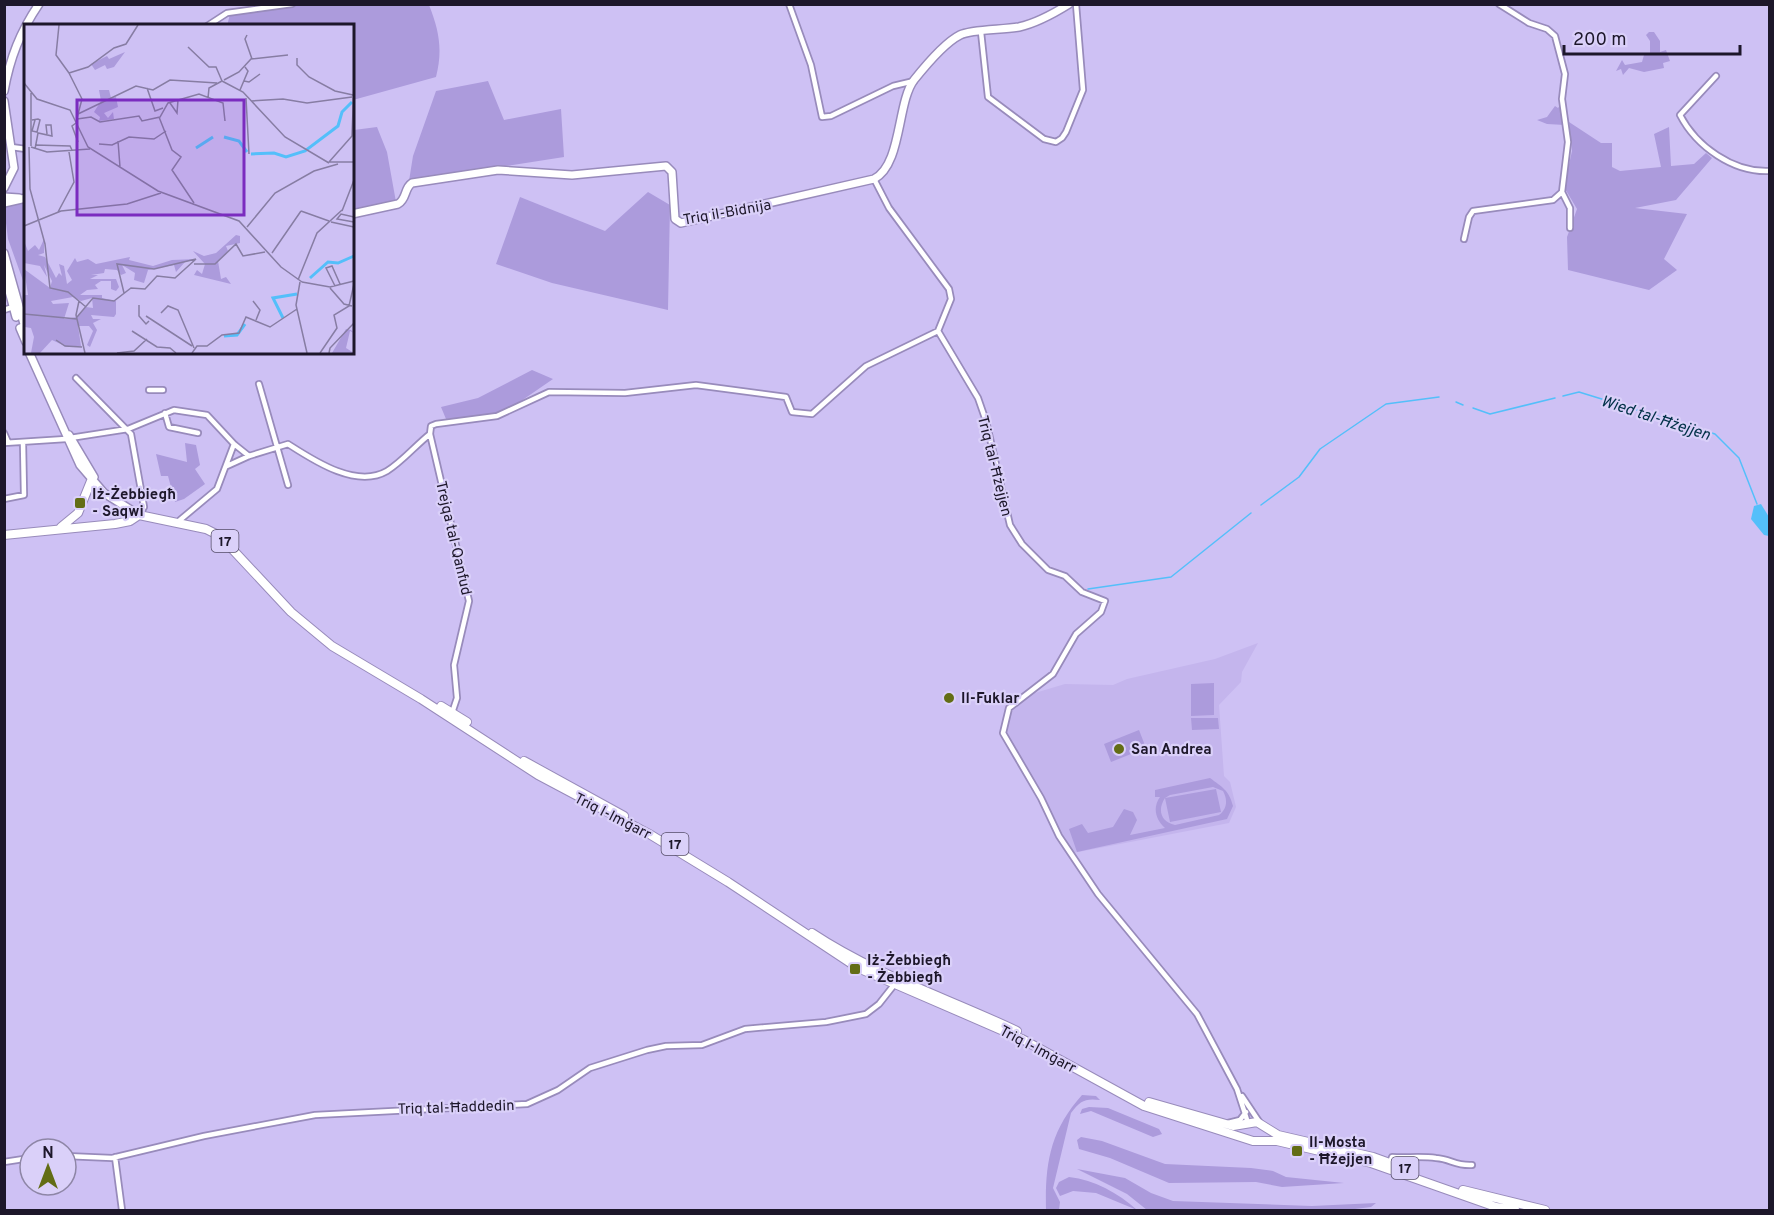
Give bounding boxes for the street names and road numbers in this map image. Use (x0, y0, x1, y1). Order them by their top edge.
street label: Triq il-Bidnija (682, 196, 773, 231)
street label: Triq tal-Ħżejjen (972, 414, 1015, 519)
street label: Trejqa tal-Qanfud (430, 479, 475, 597)
road number: 17 (212, 530, 238, 552)
street label: Triq l-Imġarr (571, 790, 654, 845)
road number: 17 (662, 833, 688, 855)
street label: Triq l-Imġarr (996, 1022, 1079, 1079)
street label: Triq tal-Ħaddedin (397, 1097, 515, 1120)
road number: 17 (1392, 1157, 1418, 1179)

